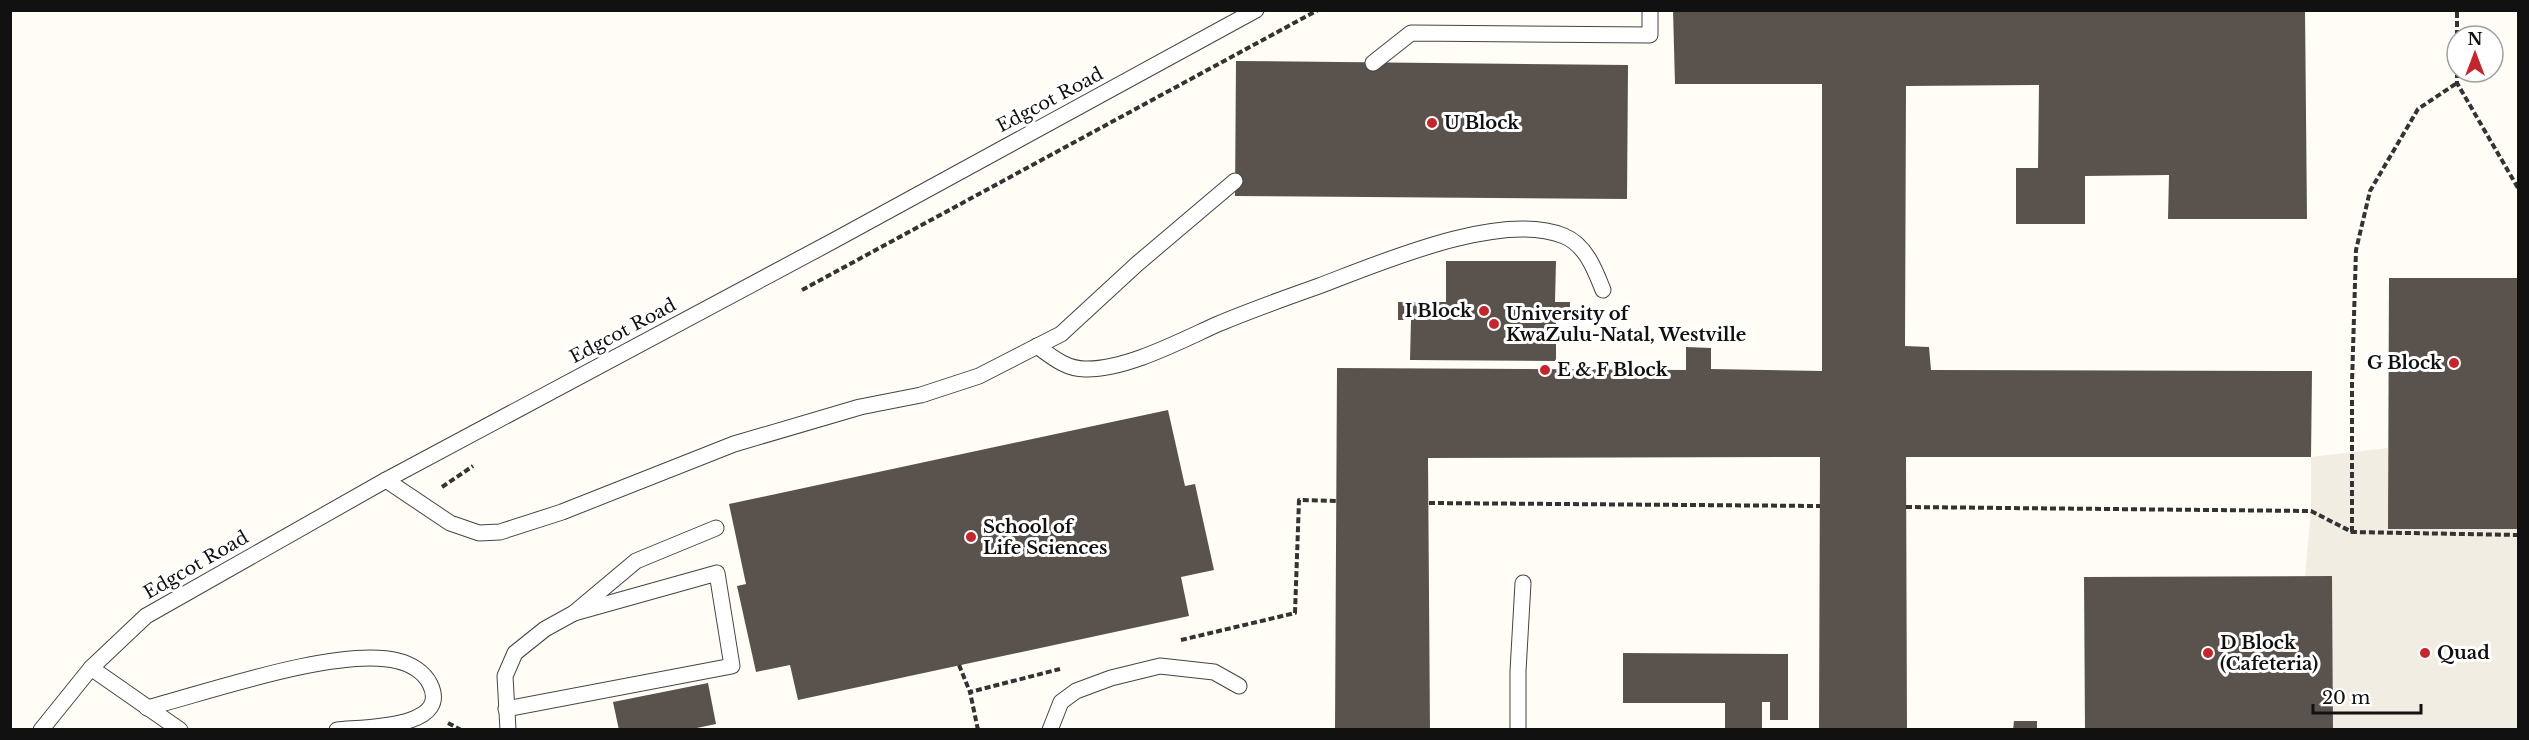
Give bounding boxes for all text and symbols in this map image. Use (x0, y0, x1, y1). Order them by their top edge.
north arrow (2445, 24, 2505, 84)
text: N (2467, 29, 2483, 49)
street label: Edgcot Road (993, 63, 1107, 137)
place label: U Block (1444, 112, 1520, 134)
marker: U Block (1425, 116, 1439, 130)
street label: Edgcot Road (566, 294, 680, 368)
place label: I Block (1405, 300, 1473, 322)
place label: University of KwaZulu-Natal, Westville (1506, 303, 1746, 346)
marker: I Block (1477, 304, 1491, 318)
marker: University of KwaZulu-Natal, Westville (1487, 317, 1501, 331)
place label: G Block (2367, 352, 2443, 374)
marker: G Block (2447, 356, 2461, 370)
place label: E & F Block (1557, 359, 1669, 381)
marker: E & F Block (1538, 363, 1552, 377)
place label: School of Life Sciences (983, 516, 1107, 559)
street label: Edgcot Road (140, 526, 252, 604)
marker: School of Life Sciences (964, 530, 978, 544)
place label: D Block (Cafeteria) (2220, 632, 2318, 675)
place label: Quad (2437, 642, 2490, 664)
marker: D Block (Cafeteria) (2201, 646, 2215, 660)
marker: Quad (2418, 646, 2432, 660)
scale bar (2313, 677, 2421, 715)
text: 20 m (2322, 687, 2370, 709)

